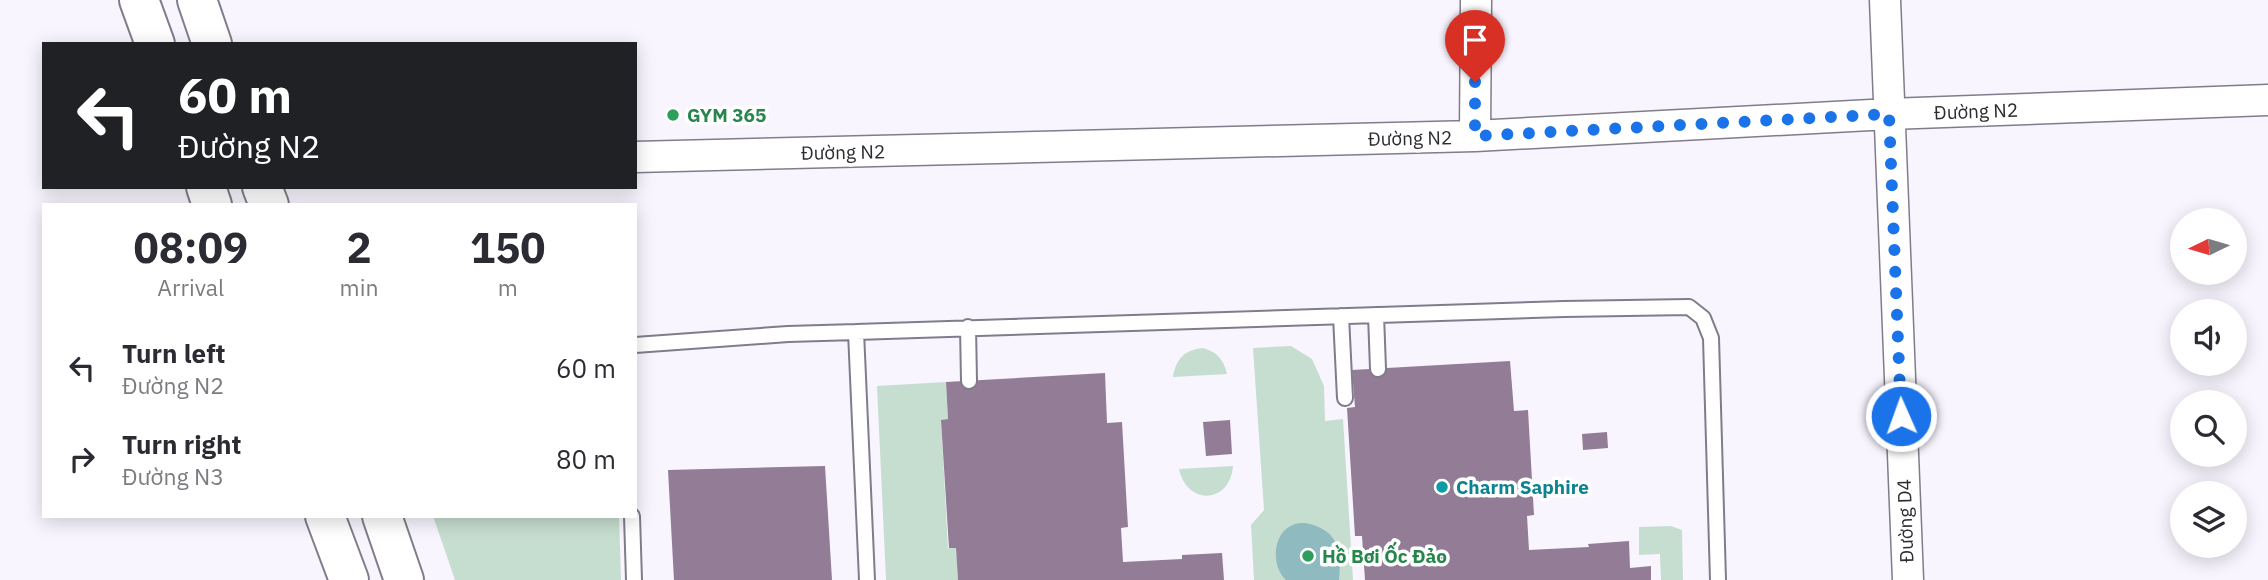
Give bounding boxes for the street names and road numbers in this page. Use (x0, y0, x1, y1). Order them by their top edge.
street label: Đường N2 (1933, 98, 2019, 124)
street label: Đường N2 (1368, 125, 1452, 151)
street label: Đường N2 (801, 139, 885, 165)
street label: Đường D4 (1892, 479, 1918, 563)

